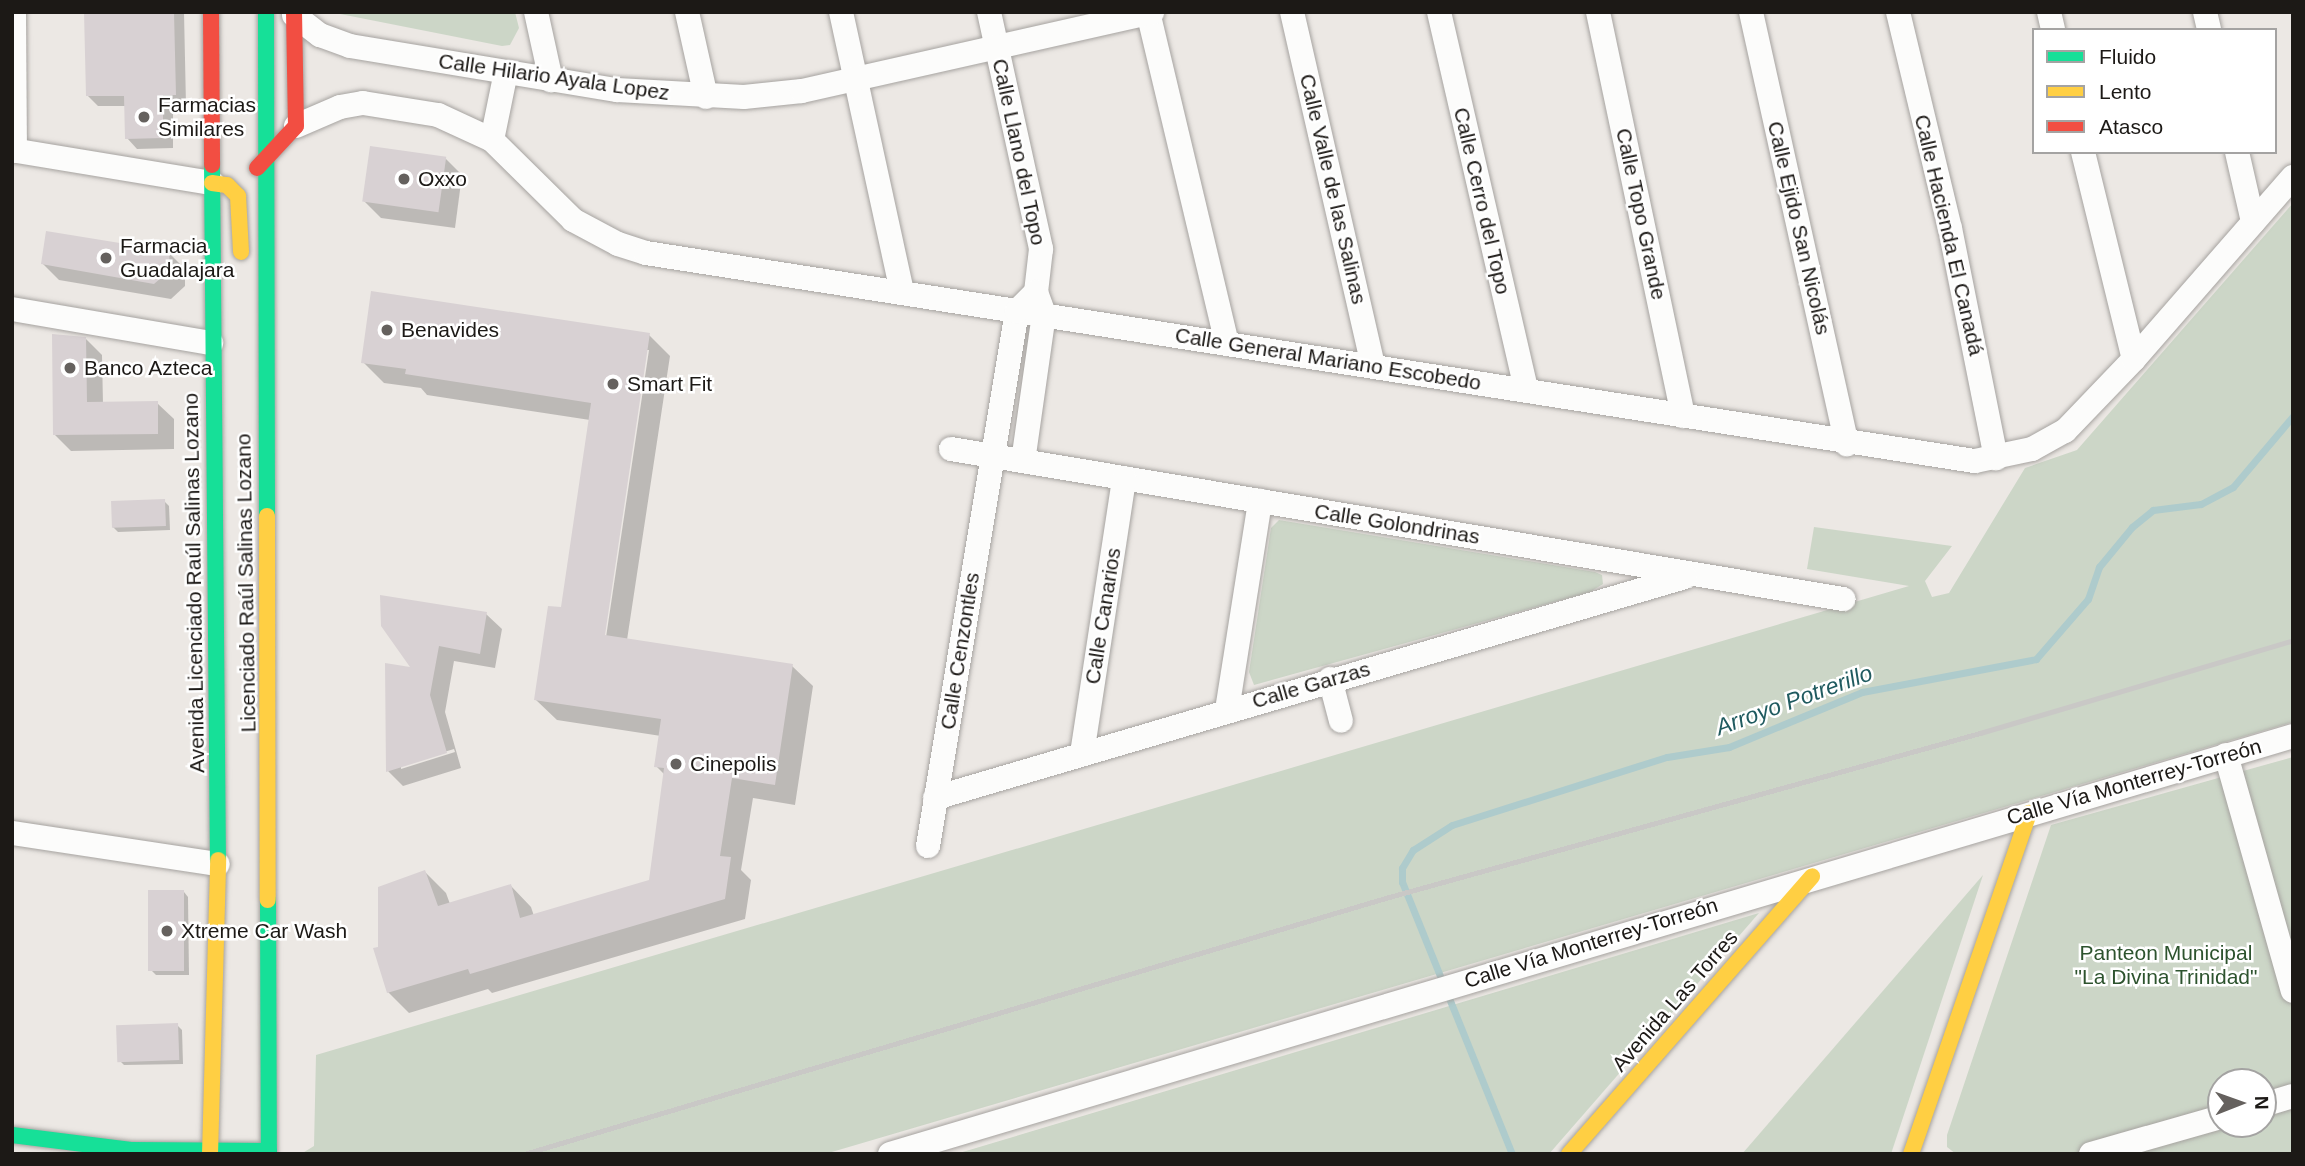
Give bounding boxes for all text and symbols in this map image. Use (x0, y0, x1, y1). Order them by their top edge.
legend (2032, 28, 2277, 154)
text: Fluido (2099, 45, 2156, 68)
street label: Calle Hilario Ayala Lopez (436, 48, 672, 106)
street label: Calle Llano del Topo (987, 56, 1051, 248)
street label: Calle Valle de las Salinas (1294, 71, 1372, 307)
text: Lento (2099, 80, 2152, 103)
place label: Farmacias Similares (158, 92, 256, 142)
street label: Calle Cerro del Topo (1448, 105, 1516, 297)
marker: Farmacias Similares (136, 109, 152, 125)
street label: Calle Hacienda El Canadá (1909, 112, 1989, 358)
text: Atasco (2099, 115, 2163, 138)
street label: Calle Ejido San Nicolás (1762, 119, 1836, 337)
street label: Calle Topo Grande (1610, 126, 1672, 302)
place label: Oxxo (418, 166, 467, 192)
marker: Oxxo (396, 171, 412, 187)
place label: Farmacia Guadalajara (120, 233, 234, 283)
marker: Farmacia Guadalajara (98, 250, 114, 266)
place label: Benavides (401, 317, 499, 343)
marker: Benavides (379, 322, 395, 338)
street label: Calle General Mariano Escobedo (1173, 322, 1483, 396)
place label: Banco Azteca (84, 355, 214, 381)
marker: Banco Azteca (62, 360, 78, 376)
place label: Smart Fit (627, 371, 712, 397)
marker: Smart Fit (605, 376, 621, 392)
street label: Avenida Licenciado Raúl Salinas Lozano (178, 393, 210, 773)
street label: Licenciado Raúl Salinas Lozano (231, 433, 261, 733)
street label: Calle Golondrinas (1313, 498, 1481, 550)
street label: Calle Canarios (1080, 546, 1126, 686)
street label: Calle Cenzontles (935, 571, 985, 731)
street label: Calle Garzas (1249, 656, 1373, 714)
water label: Arroyo Potrerillo (1712, 659, 1876, 741)
street label: Calle Vía Monterrey-Torreón (2004, 734, 2264, 830)
place label: Cinepolis (690, 751, 776, 777)
marker: Cinepolis (668, 756, 684, 772)
street label: Calle Vía Monterrey-Torreón (1461, 892, 1721, 994)
place label: Xtreme Car Wash (181, 918, 347, 944)
marker: Xtreme Car Wash (159, 923, 175, 939)
street label: Avenida Las Torres (1607, 925, 1743, 1077)
park label: Panteon Municipal "La Divina Trinidad" (2074, 940, 2258, 990)
north arrow (2207, 1068, 2277, 1138)
text: N (2251, 1096, 2272, 1110)

